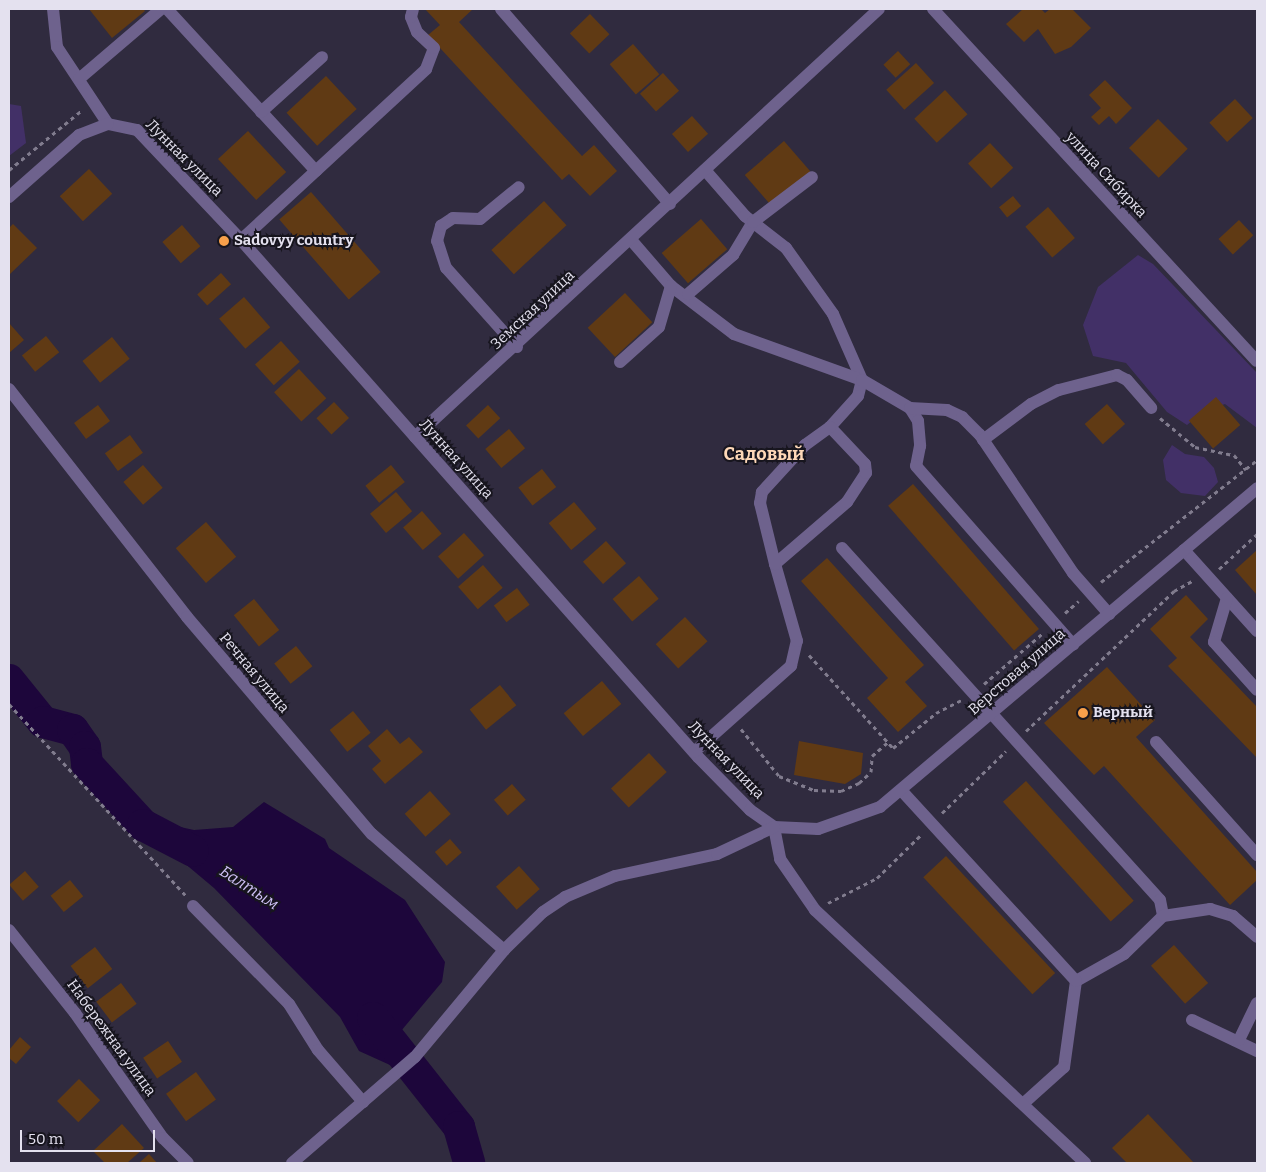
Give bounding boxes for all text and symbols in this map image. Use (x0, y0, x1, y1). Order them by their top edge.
street label: Лунная улица (142, 116, 226, 200)
street label: улица Сибирка (1062, 128, 1150, 222)
place label: Sadovyy country (234, 232, 354, 250)
marker: Sadovyy country (218, 235, 230, 247)
street label: Земская улица (488, 267, 578, 353)
street label: Лунная улица (415, 415, 497, 503)
district label: Садовый (724, 443, 804, 465)
street label: Верстовая улица (965, 625, 1069, 719)
street label: Речная улица (215, 629, 293, 717)
place label: Верный (1093, 704, 1153, 722)
marker: Верный (1077, 707, 1089, 719)
street label: Лунная улица (684, 717, 768, 803)
water label: Балтым (216, 862, 282, 914)
street label: Набережная улица (63, 976, 159, 1100)
scale bar (22, 1120, 158, 1152)
text: 50 m (28, 1130, 63, 1148)

